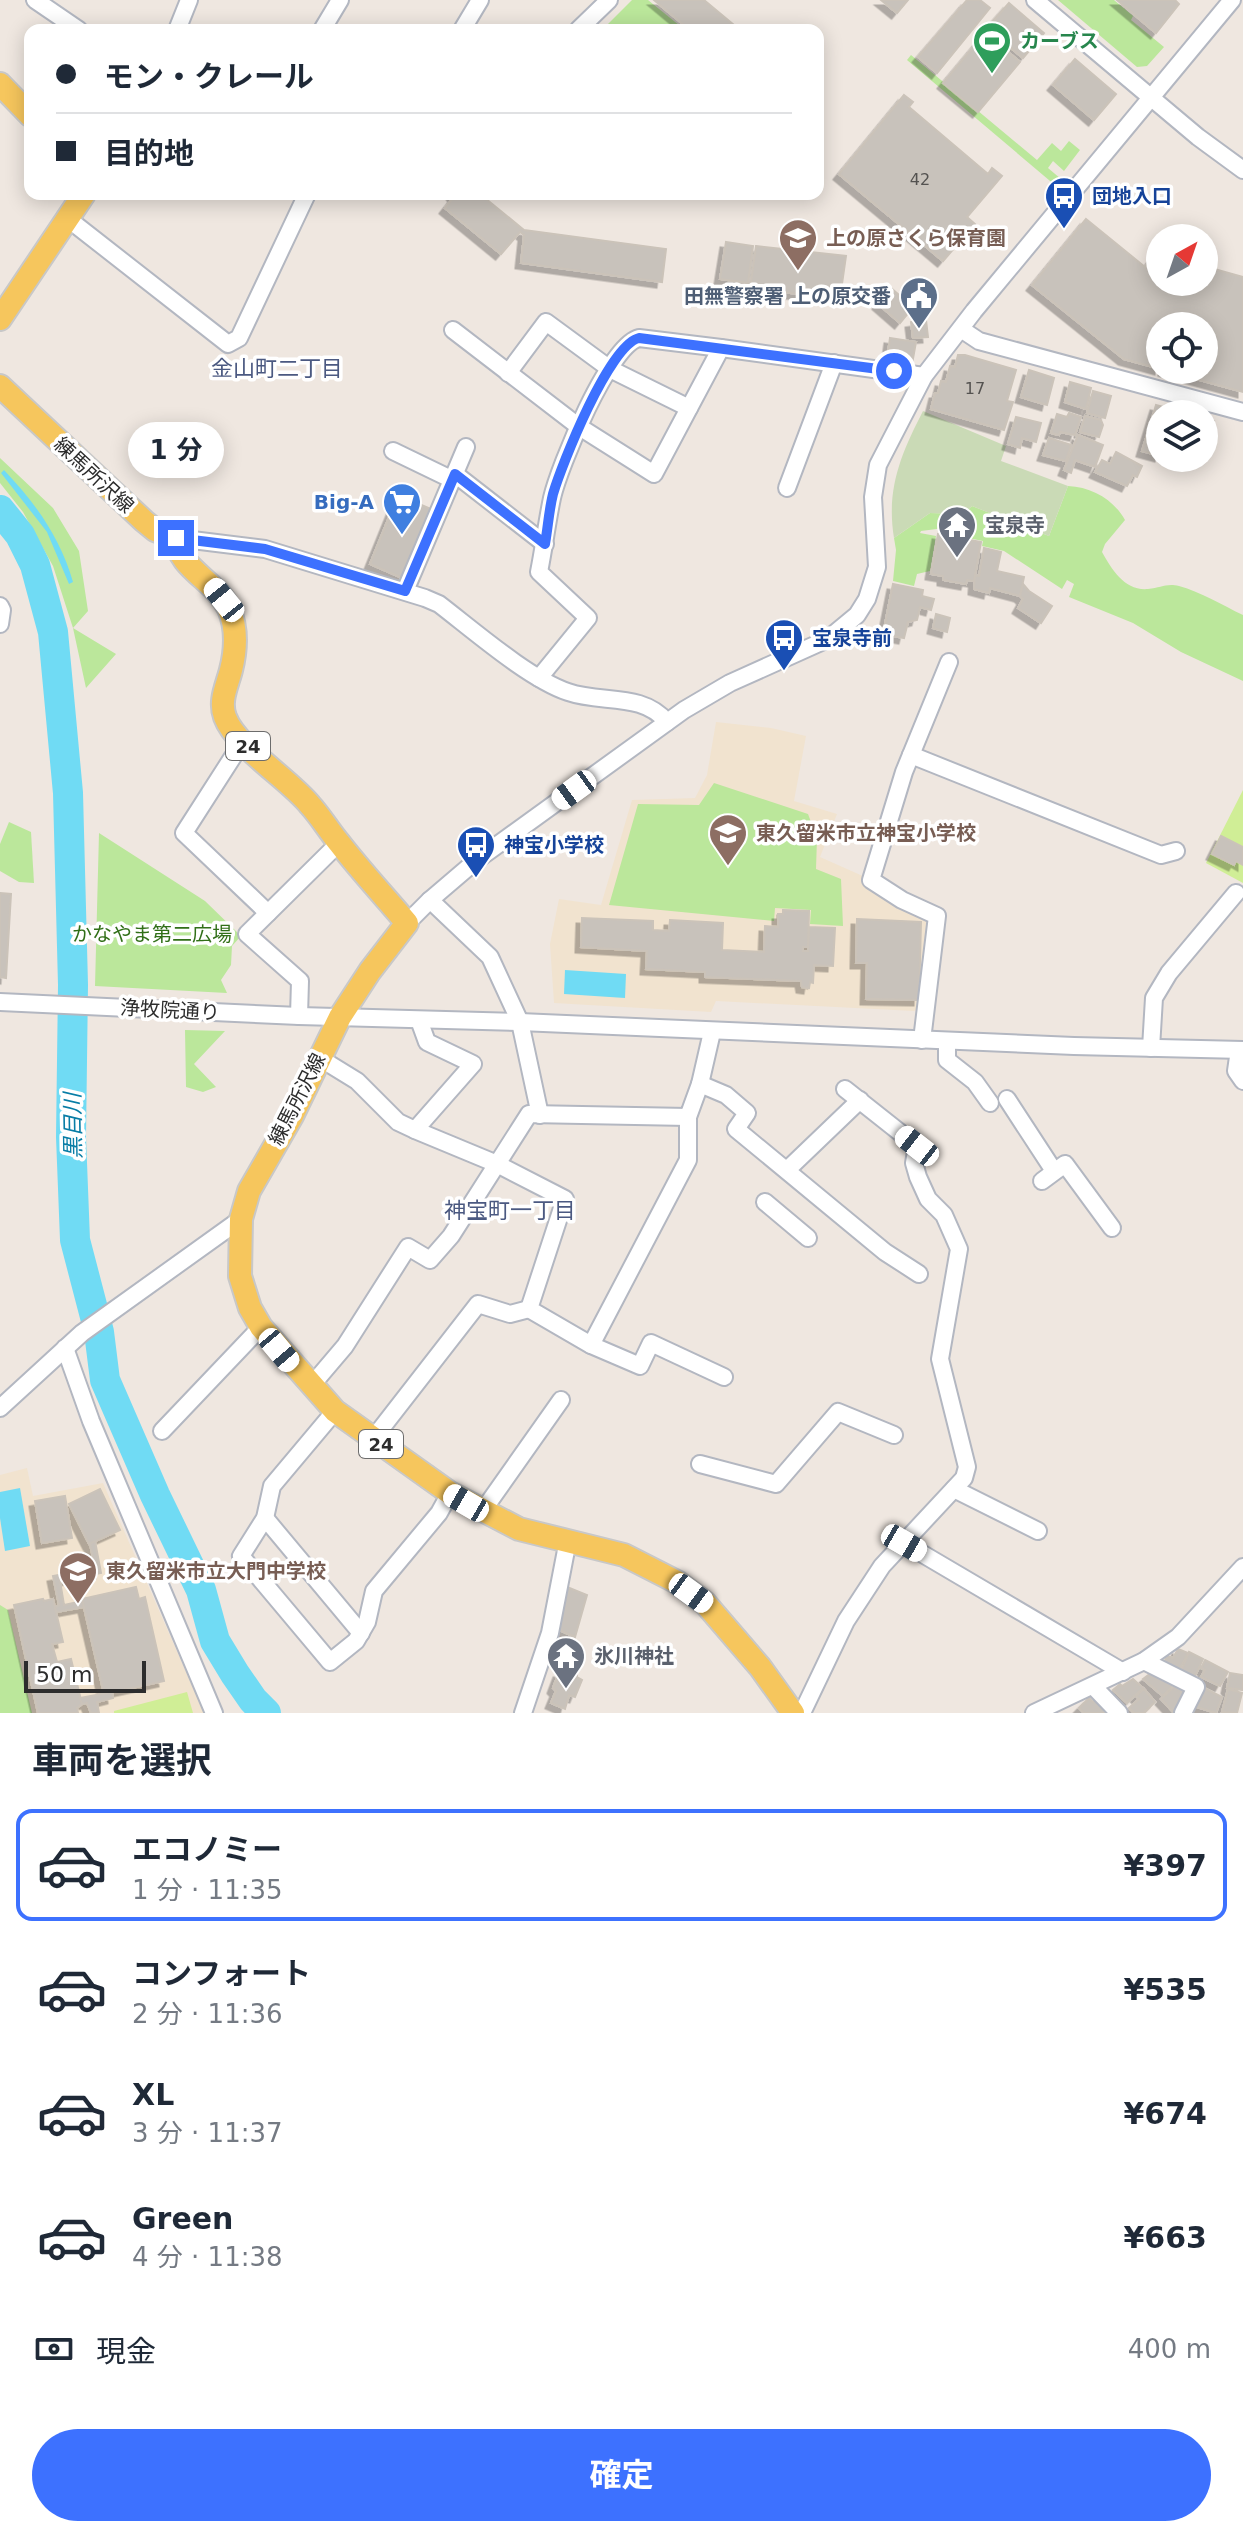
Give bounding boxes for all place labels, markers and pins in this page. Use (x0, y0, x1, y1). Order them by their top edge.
sports icon: カーブス (971, 20, 1013, 75)
place label: カーブス (1020, 29, 1099, 53)
bus stop icon: 団地入口 (1043, 175, 1085, 230)
place label: 団地入口 (1092, 184, 1172, 208)
school or university icon: 上の原さくら保育園 (777, 217, 819, 272)
place label: 上の原さくら保育園 (826, 226, 1006, 250)
public building icon: 田無警察署 上の原交番 (898, 275, 940, 330)
place label: 田無警察署 上の原交番 (684, 284, 891, 308)
supermarket icon: Big-A (381, 481, 423, 536)
place label: Big-A (314, 490, 375, 514)
temple icon: 宝泉寺 (936, 504, 978, 559)
place label: 宝泉寺 (985, 513, 1045, 537)
bus stop icon: 宝泉寺前 (763, 617, 805, 672)
place label: 宝泉寺前 (812, 626, 892, 650)
school or university icon: 東久留米市立神宝小学校 (707, 812, 749, 867)
place label: 東久留米市立神宝小学校 (756, 821, 976, 845)
bus stop icon: 神宝小学校 (455, 824, 497, 879)
place label: 神宝小学校 (504, 833, 604, 857)
school or university icon: 東久留米市立大門中学校 (57, 1550, 99, 1605)
place label: 東久留米市立大門中学校 (106, 1559, 326, 1583)
temple icon: 氷川神社 (545, 1635, 587, 1690)
place label: 氷川神社 (594, 1644, 674, 1668)

